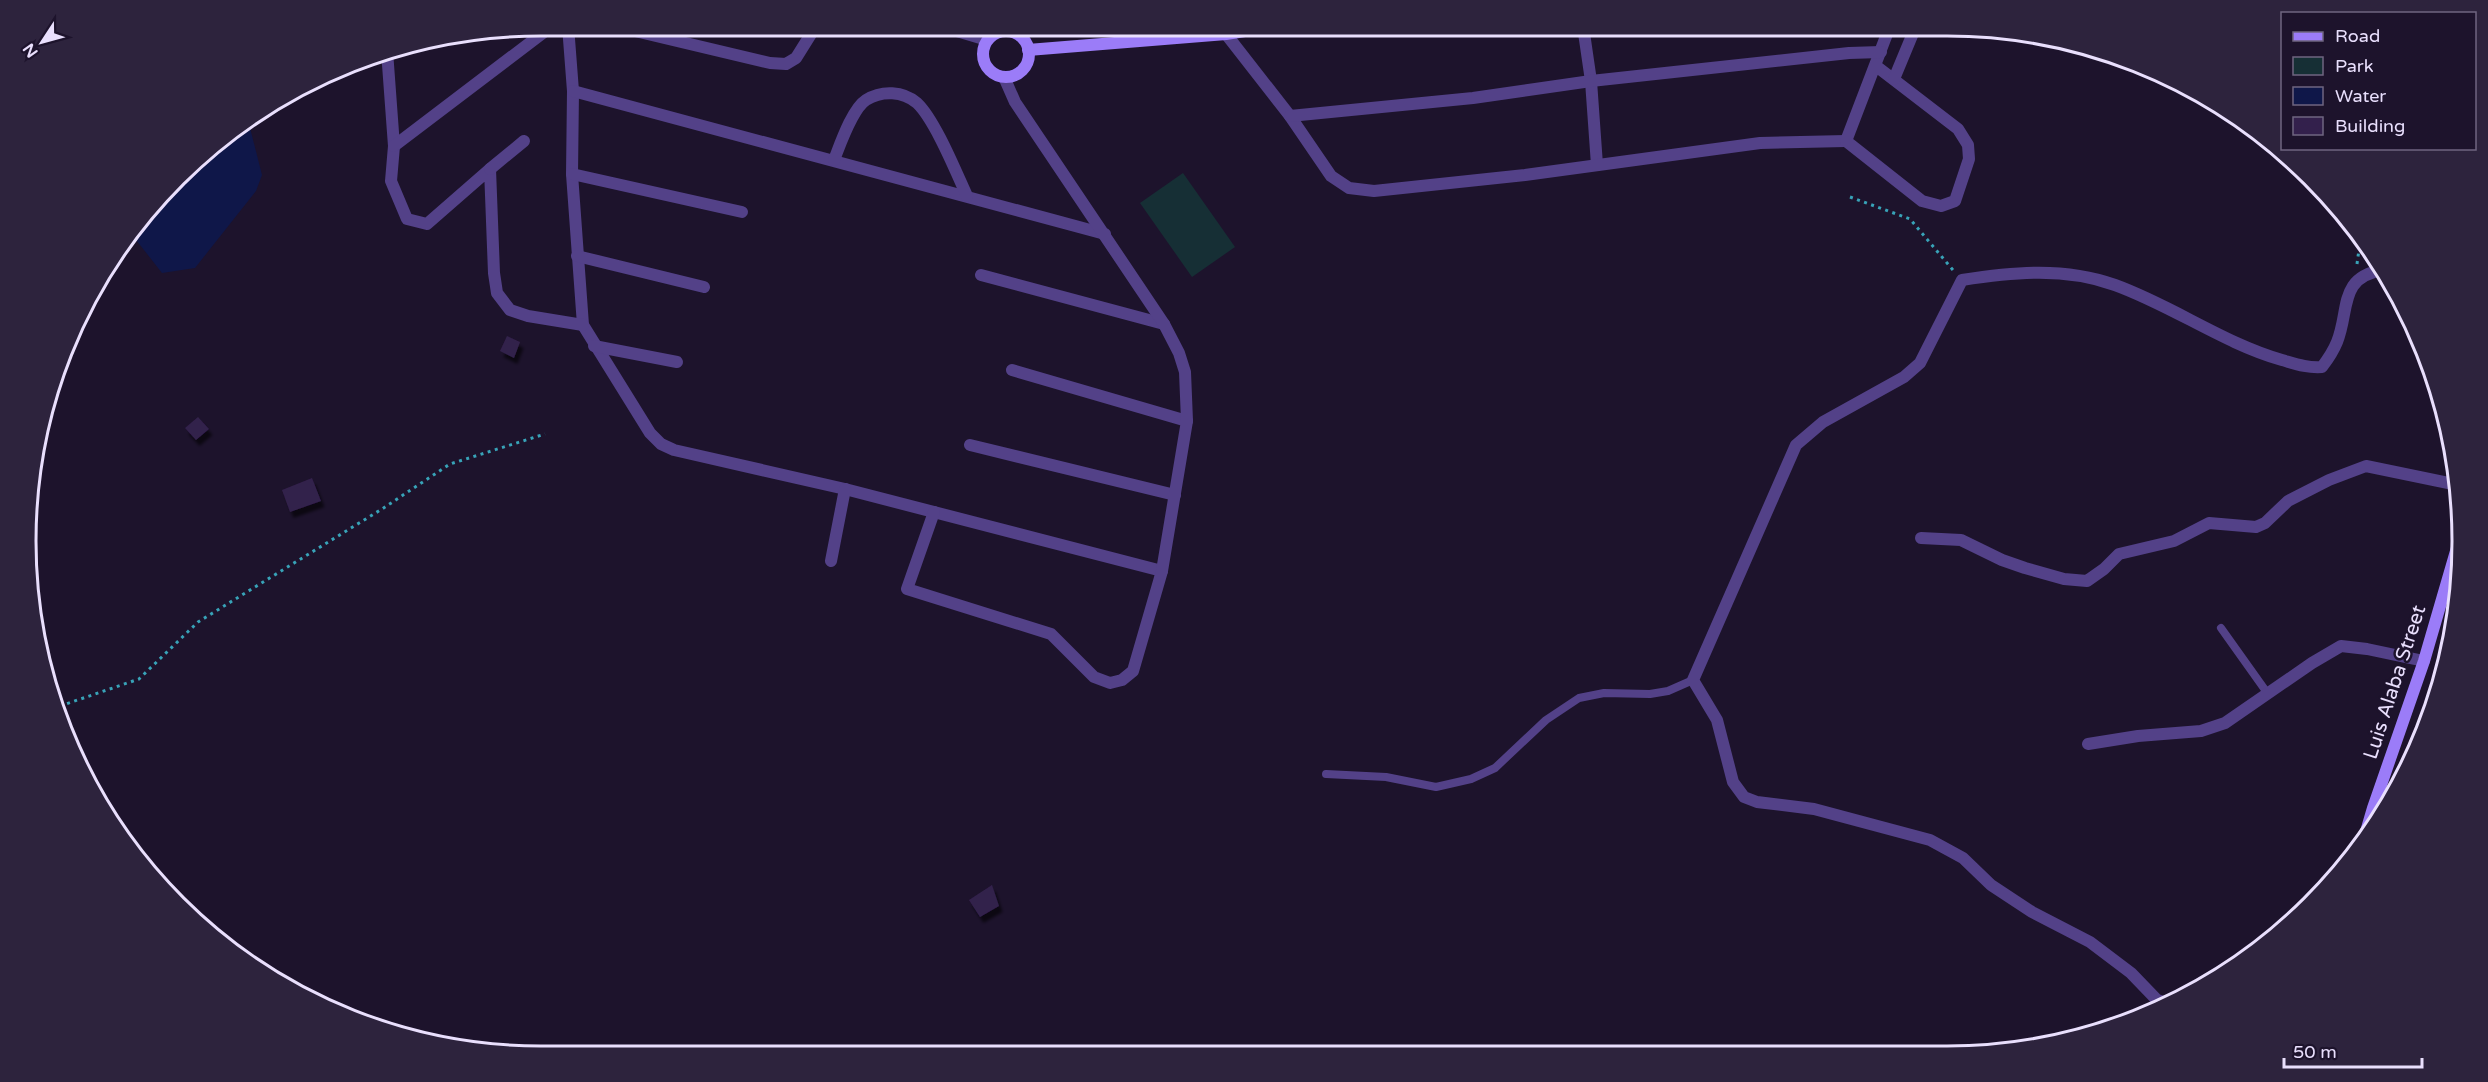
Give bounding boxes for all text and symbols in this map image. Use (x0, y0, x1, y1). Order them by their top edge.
north arrow (12, 12, 72, 72)
legend (2281, 12, 2476, 150)
text: Road (2335, 25, 2380, 47)
text: N (19, 39, 43, 61)
text: Park (2335, 55, 2374, 77)
text: Water (2335, 85, 2386, 107)
text: Building (2335, 115, 2405, 137)
street label: Luis Alaba Street (2359, 602, 2431, 762)
scale bar (2284, 1031, 2422, 1069)
text: 50 m (2293, 1041, 2337, 1063)

